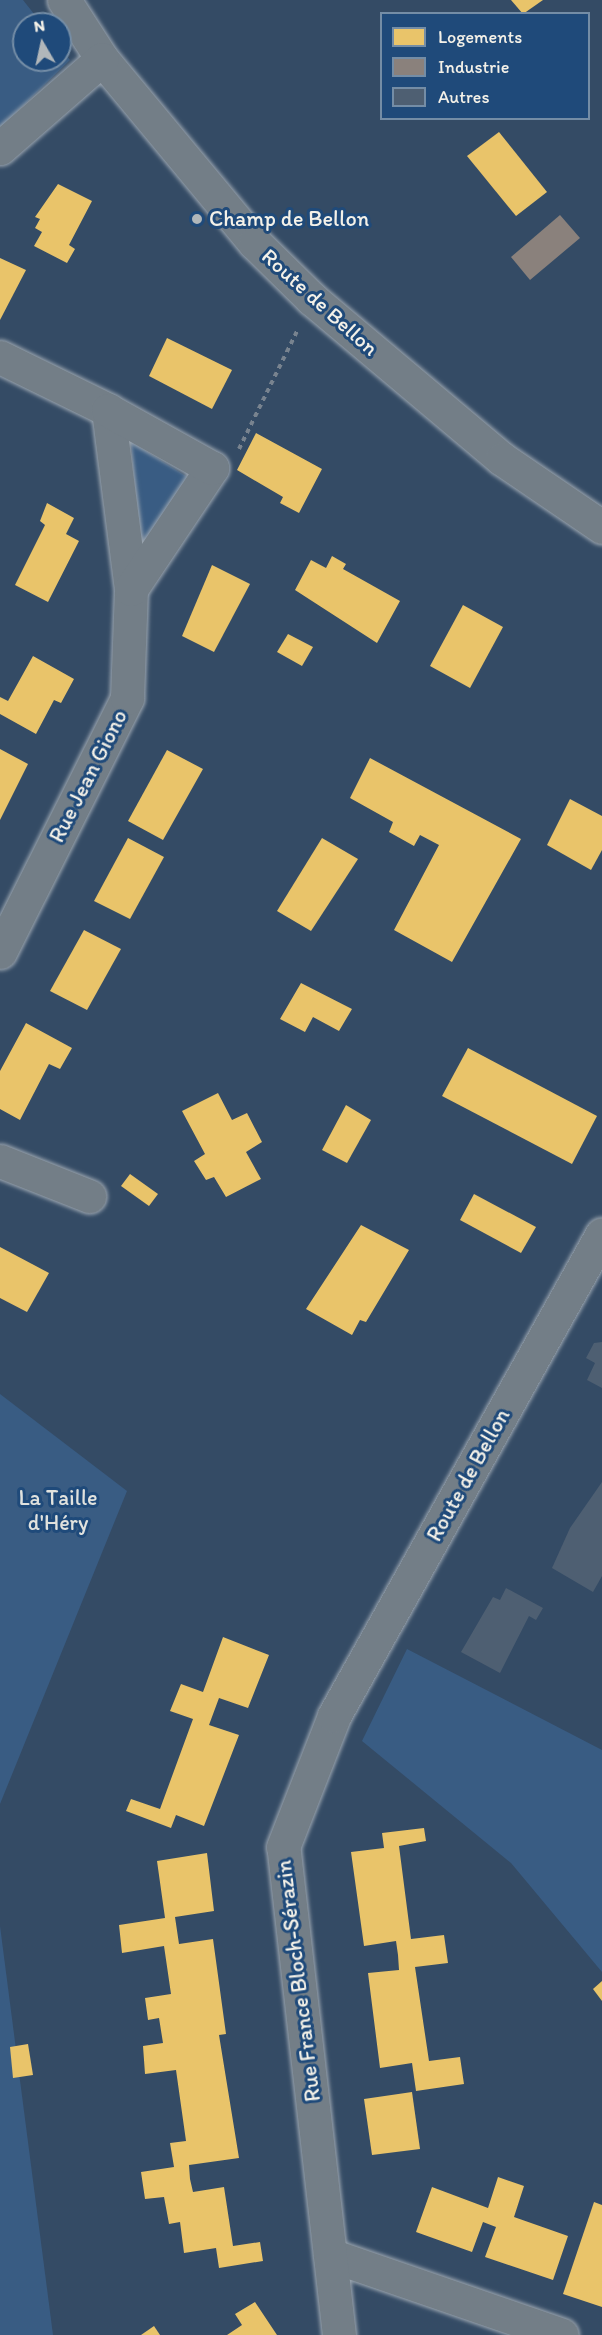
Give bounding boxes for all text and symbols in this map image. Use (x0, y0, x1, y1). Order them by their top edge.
north arrow (12, 12, 72, 72)
legend (380, 12, 590, 120)
text: N (33, 15, 46, 36)
text: Logements (438, 26, 522, 48)
text: Industrie (438, 56, 509, 78)
text: Autres (438, 86, 490, 108)
place label: Champ de Bellon (209, 206, 369, 232)
marker: Champ de Bellon (190, 212, 204, 226)
street label: Route de Bellon (256, 242, 384, 362)
street label: Rue Jean Giono (43, 705, 133, 847)
street label: Route de Bellon (420, 1404, 516, 1546)
park label: La Taille d'Héry (19, 1484, 97, 1536)
street label: Rue France Bloch-Sérazin (270, 1859, 326, 2103)

